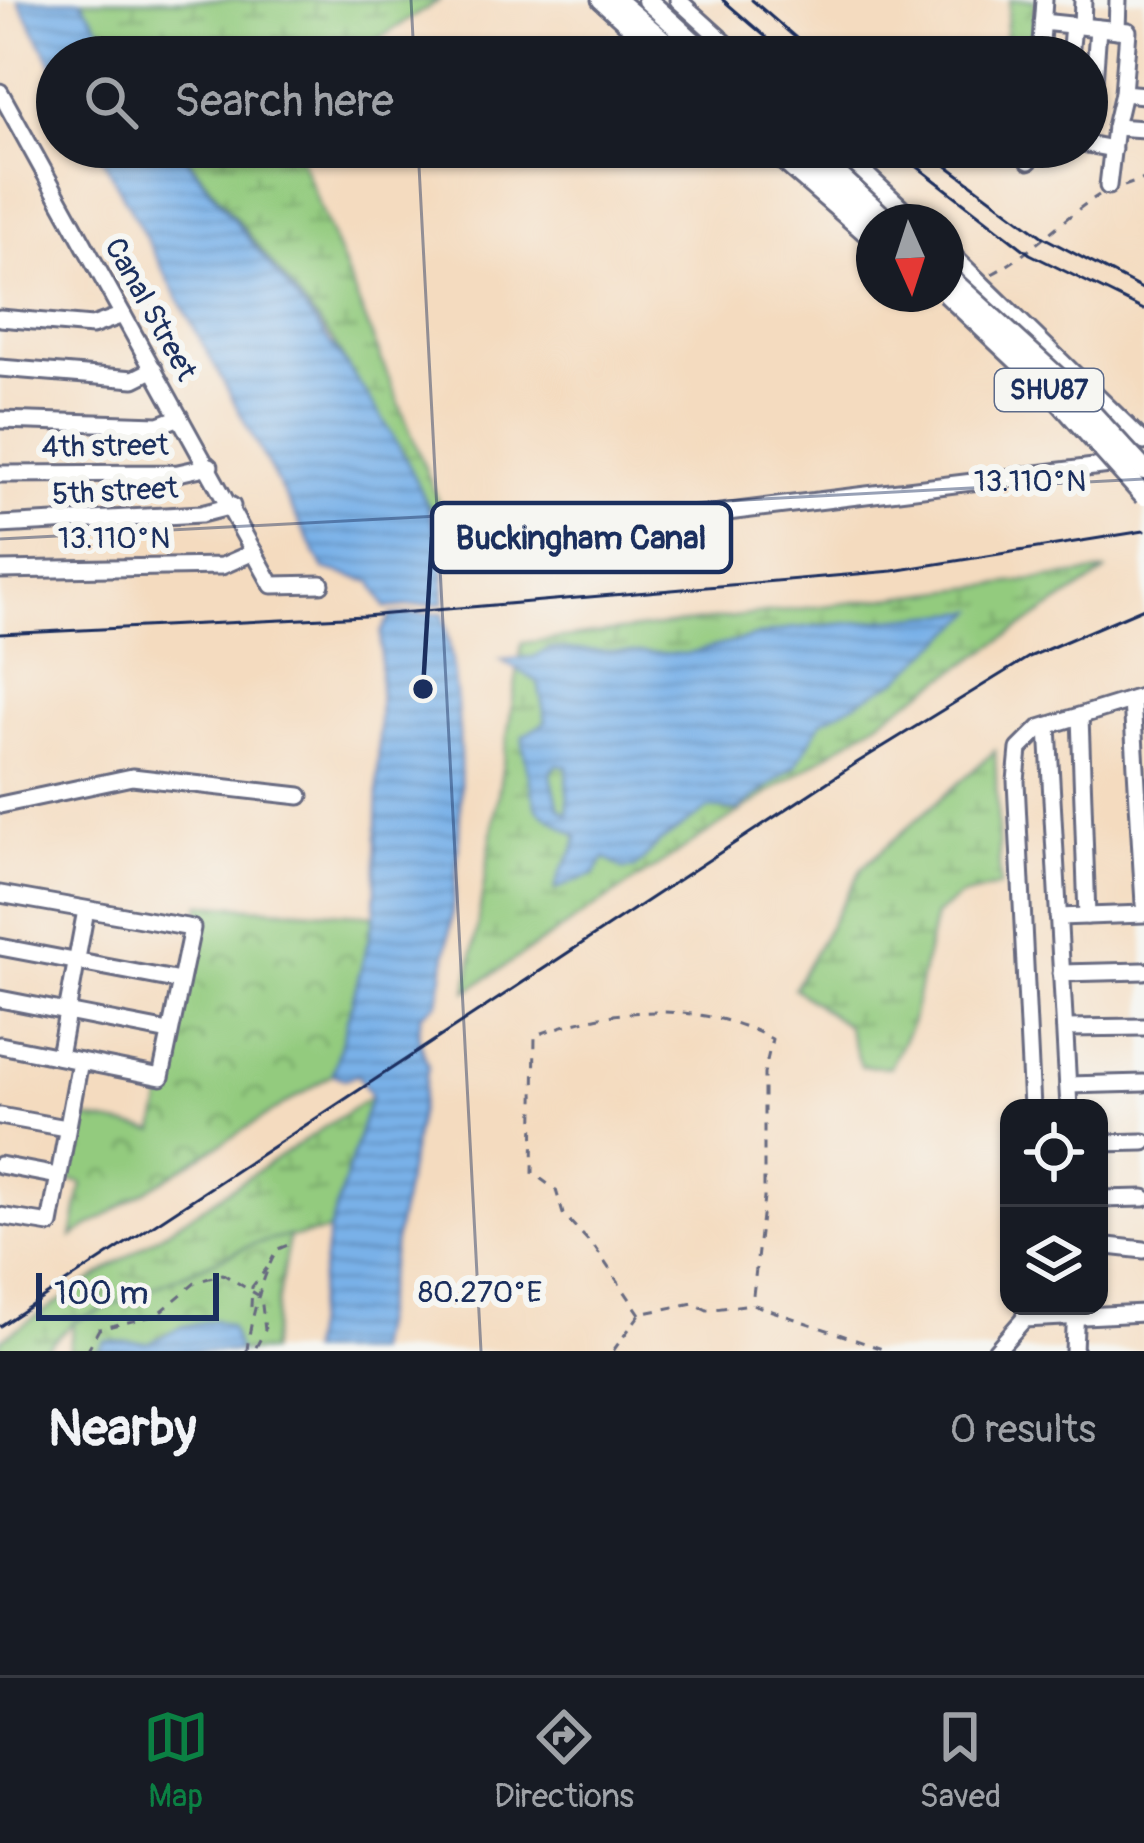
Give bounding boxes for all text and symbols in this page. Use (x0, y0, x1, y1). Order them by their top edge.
search box (36, 36, 1108, 168)
icon: search (78, 69, 144, 135)
text: Search here (174, 74, 394, 130)
north arrow (856, 204, 964, 312)
street label: Canal Street (96, 231, 205, 388)
road number: SHU87 (995, 369, 1103, 411)
street label: 4th street (41, 427, 170, 466)
text: 13.110°N (974, 463, 1086, 500)
street label: 5th street (51, 470, 180, 513)
callout: Buckingham Canal (432, 503, 731, 572)
text: Buckingham Canal (456, 518, 706, 559)
text: 13.110°N (58, 520, 170, 557)
map controls (1000, 1099, 1108, 1315)
button: locate (1000, 1099, 1108, 1207)
button: layers (1000, 1207, 1108, 1315)
scale bar (36, 1267, 219, 1320)
text: 100 m (54, 1273, 148, 1314)
text: 80.270°E (418, 1274, 542, 1311)
text: Nearby (48, 1397, 196, 1461)
text: 0 results (950, 1405, 1096, 1454)
tab: Map (143, 1704, 209, 1817)
tab: Directions (494, 1704, 634, 1817)
tab: Saved (919, 1704, 1001, 1817)

